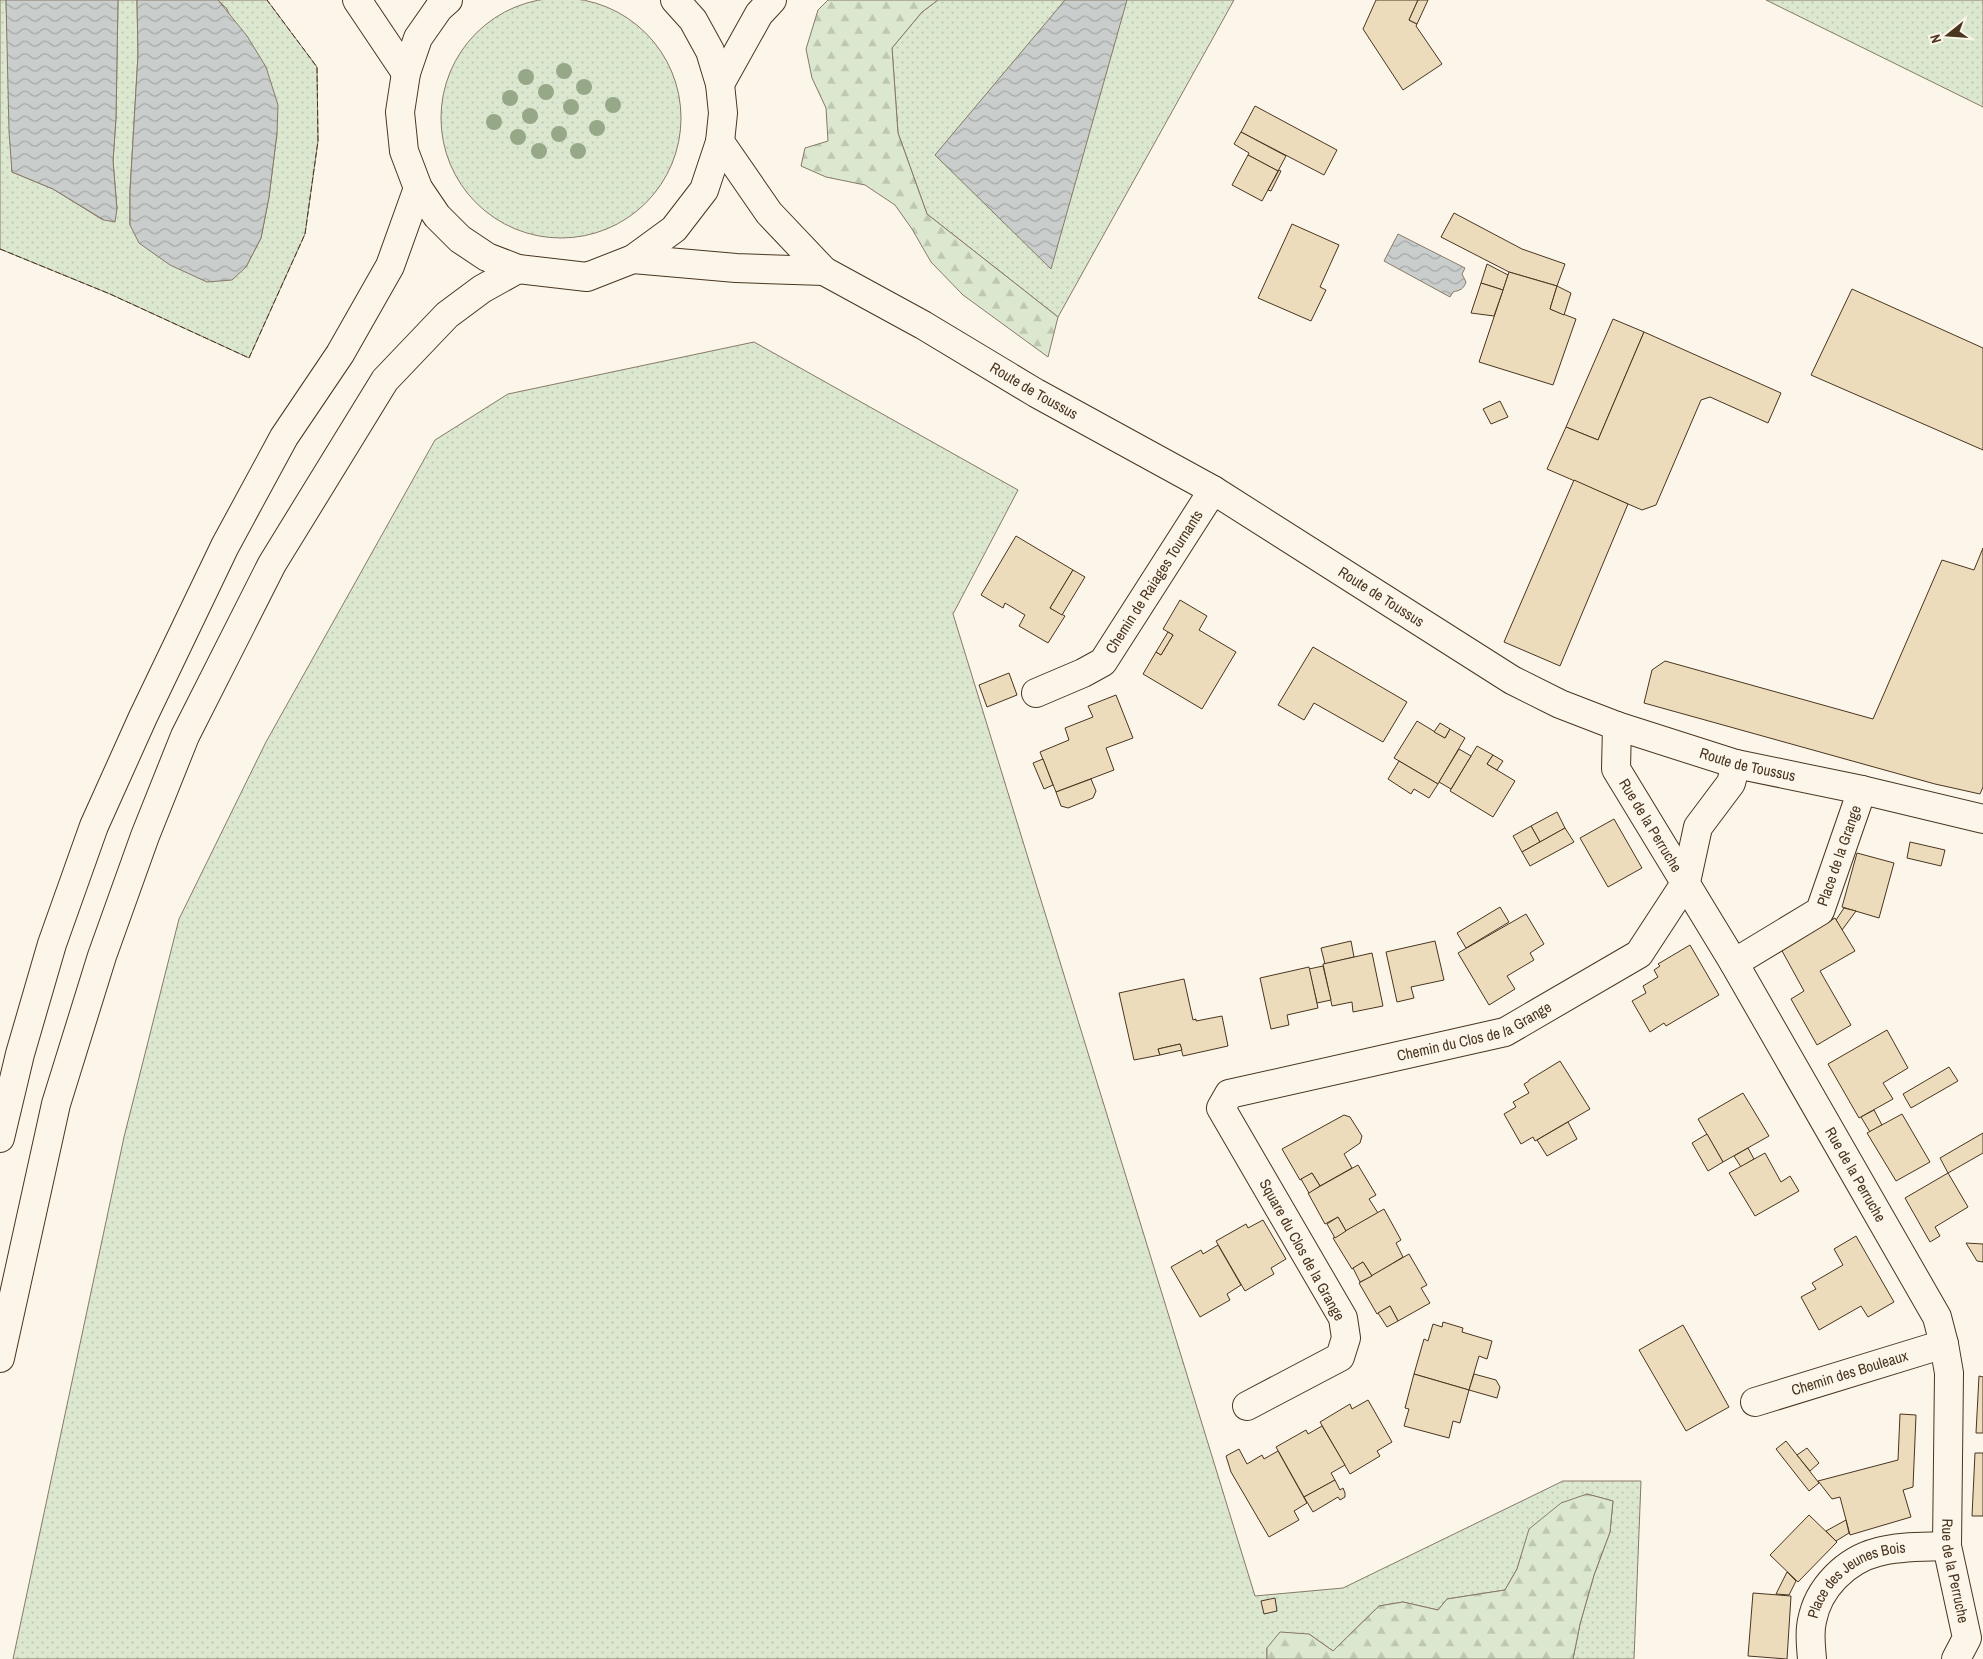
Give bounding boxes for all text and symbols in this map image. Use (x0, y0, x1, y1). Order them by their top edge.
north arrow (1923, 10, 1973, 60)
text: N (1926, 32, 1945, 45)
street label: Route de Toussus (986, 357, 1082, 424)
street label: Chemin de Raiages Tournants (1100, 506, 1208, 658)
street label: Route de Toussus (1334, 561, 1429, 632)
street label: Route de Toussus (1697, 742, 1798, 786)
street label: Rue de la Perruche (1614, 774, 1687, 876)
street label: Place de la Grange (1812, 802, 1866, 909)
street label: Chemin du Clos de la Grange (1395, 996, 1555, 1066)
street label: Rue de la Perruche (1820, 1123, 1891, 1226)
street label: Square du Clos de la Grange (1255, 1175, 1350, 1325)
street label: Chemin des Bouleaux (1789, 1344, 1911, 1400)
street label: Rue de la Perruche (1937, 1518, 1974, 1625)
street label: Place des Jeunes Bois (1802, 1537, 1906, 1621)

